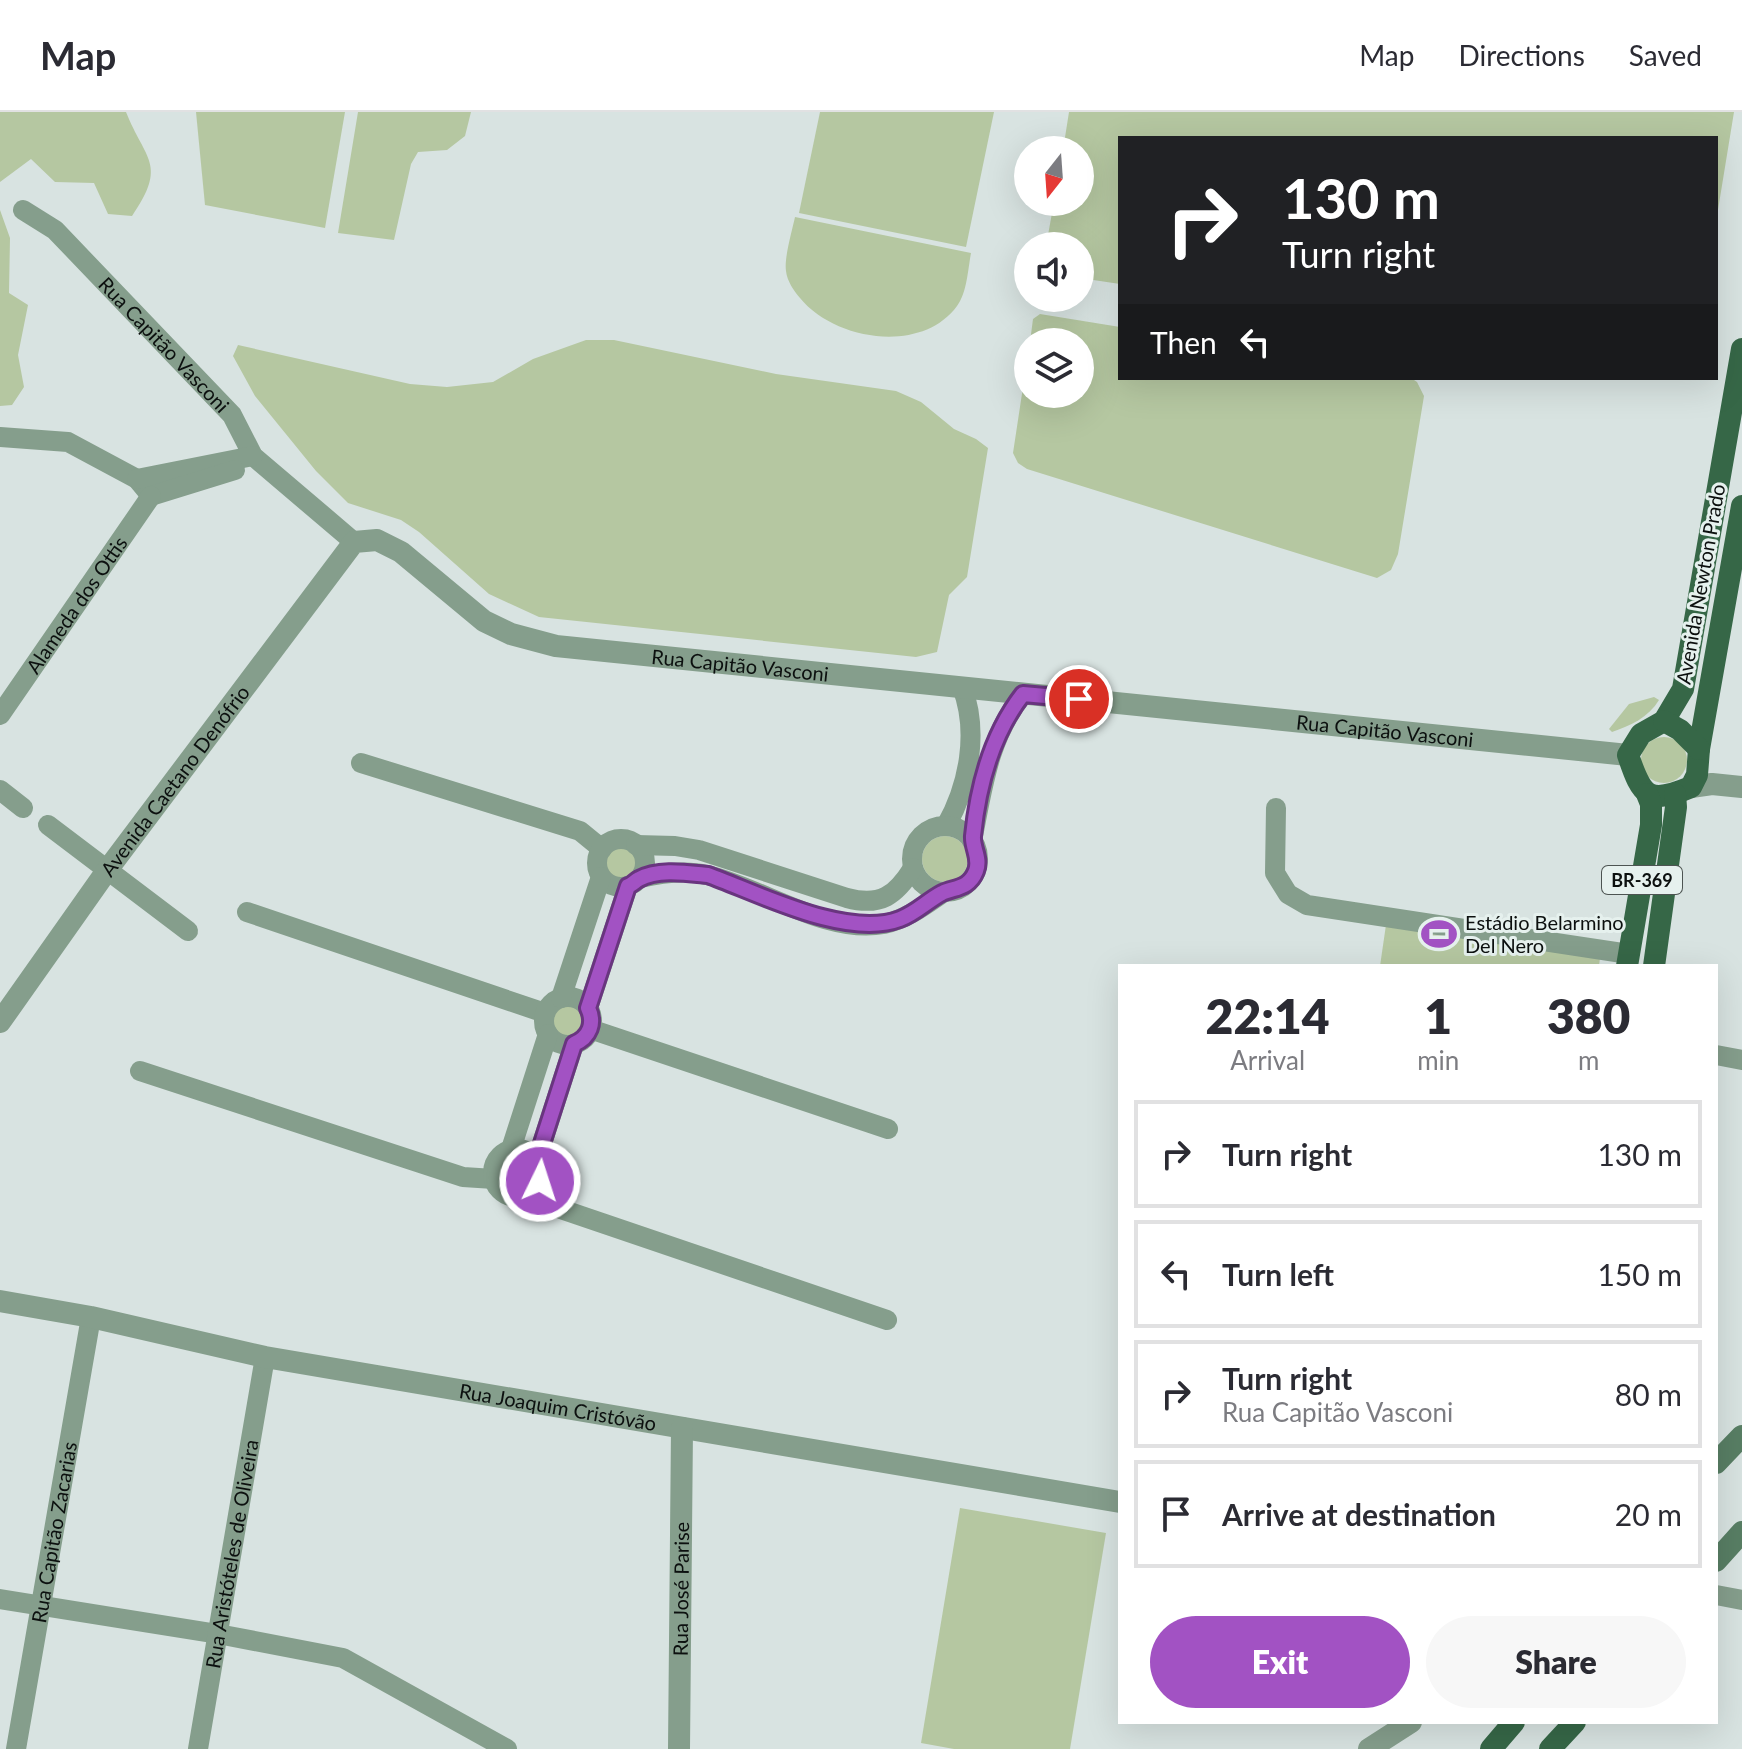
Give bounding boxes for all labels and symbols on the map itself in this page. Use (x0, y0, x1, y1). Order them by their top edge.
north arrow (1014, 136, 1094, 216)
street label: Rua Capitão Vasconi (94, 272, 235, 417)
street label: Avenida Newton Prado (1671, 482, 1729, 686)
street label: Alameda dos Ottis (20, 532, 132, 678)
street label: Rua Capitão Vasconi (650, 644, 830, 686)
pin (1045, 665, 1113, 733)
street label: Avenida Caetano Denófrio (95, 680, 254, 881)
street label: Rua Capitão Vasconi (1295, 709, 1475, 751)
road number: BR-369 (1602, 866, 1682, 894)
place label: Estádio Belarmino Del Nero (1465, 910, 1624, 957)
sports icon: Estádio Belarmino Del Nero (1420, 915, 1458, 953)
position arrow (498, 1139, 582, 1223)
street label: Rua Joaquim Cristóvão (457, 1378, 658, 1435)
street label: Rua Aristóteles de Oliveira (200, 1438, 263, 1670)
street label: Rua Capitão Zacarias (26, 1440, 81, 1625)
street label: Rua José Parise (668, 1522, 693, 1656)

